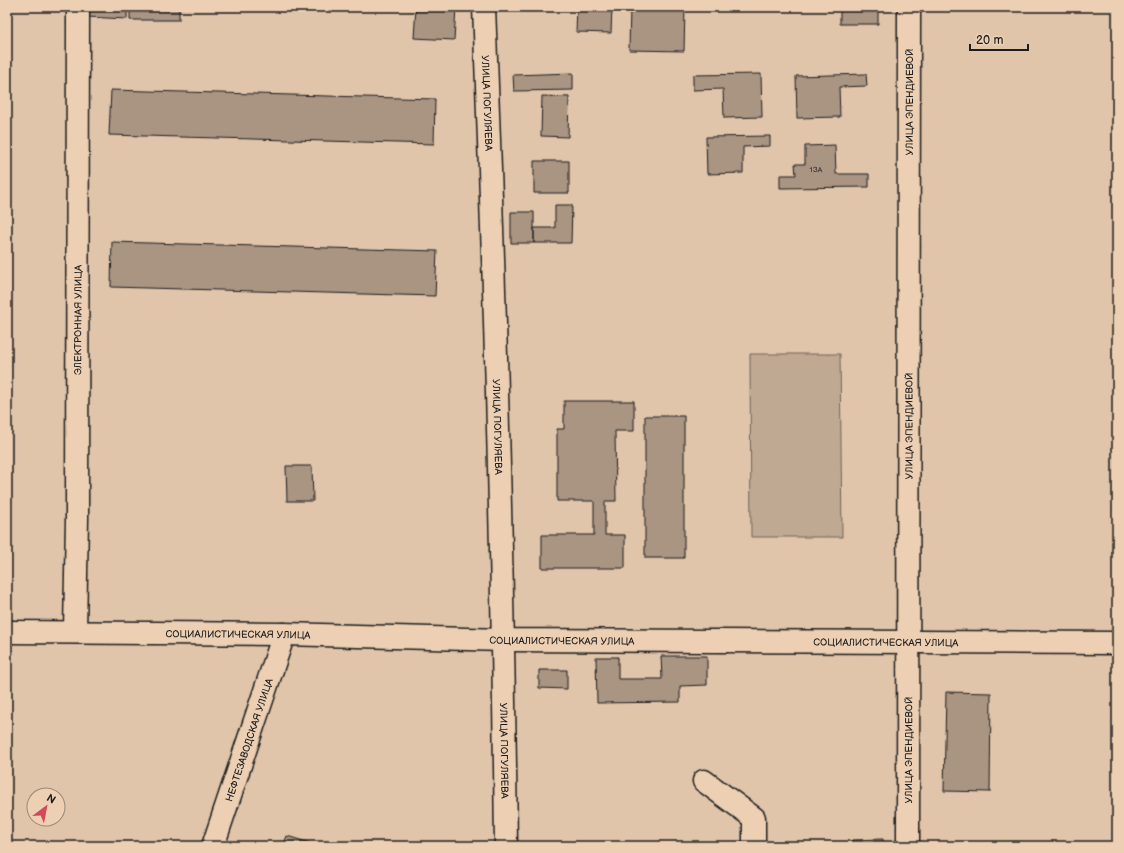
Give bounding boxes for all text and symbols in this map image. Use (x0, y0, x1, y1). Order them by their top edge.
scale bar (970, 26, 1028, 52)
text: 20 m (976, 33, 1003, 48)
street label: УЛИЦА ЭПЕНДИЕВОЙ (904, 49, 916, 155)
street label: УЛИЦА ПОГУЛЯЕВА (479, 55, 494, 152)
house number: 13А (810, 165, 823, 174)
street label: ЭЛЕКТРОННАЯ УЛИЦА (72, 264, 84, 375)
street label: УЛИЦА ЭПЕНДИЕВОЙ (903, 373, 916, 479)
street label: УЛИЦА ПОГУЛЯЕВА (490, 379, 504, 476)
street label: СОЦИАЛИСТИЧЕСКАЯ УЛИЦА (165, 628, 312, 642)
street label: СОЦИАЛИСТИЧЕСКАЯ УЛИЦА (489, 635, 635, 648)
street label: СОЦИАЛИСТИЧЕСКАЯ УЛИЦА (813, 637, 959, 649)
street label: НЕФТЕЗАВОДСКАЯ УЛИЦА (223, 676, 276, 803)
street label: УЛИЦА ЭПЕНДИЕВОЙ (903, 697, 915, 803)
street label: УЛИЦА ПОГУЛЯЕВА (497, 703, 510, 800)
north arrow (26, 787, 66, 827)
text: N (44, 791, 58, 807)

